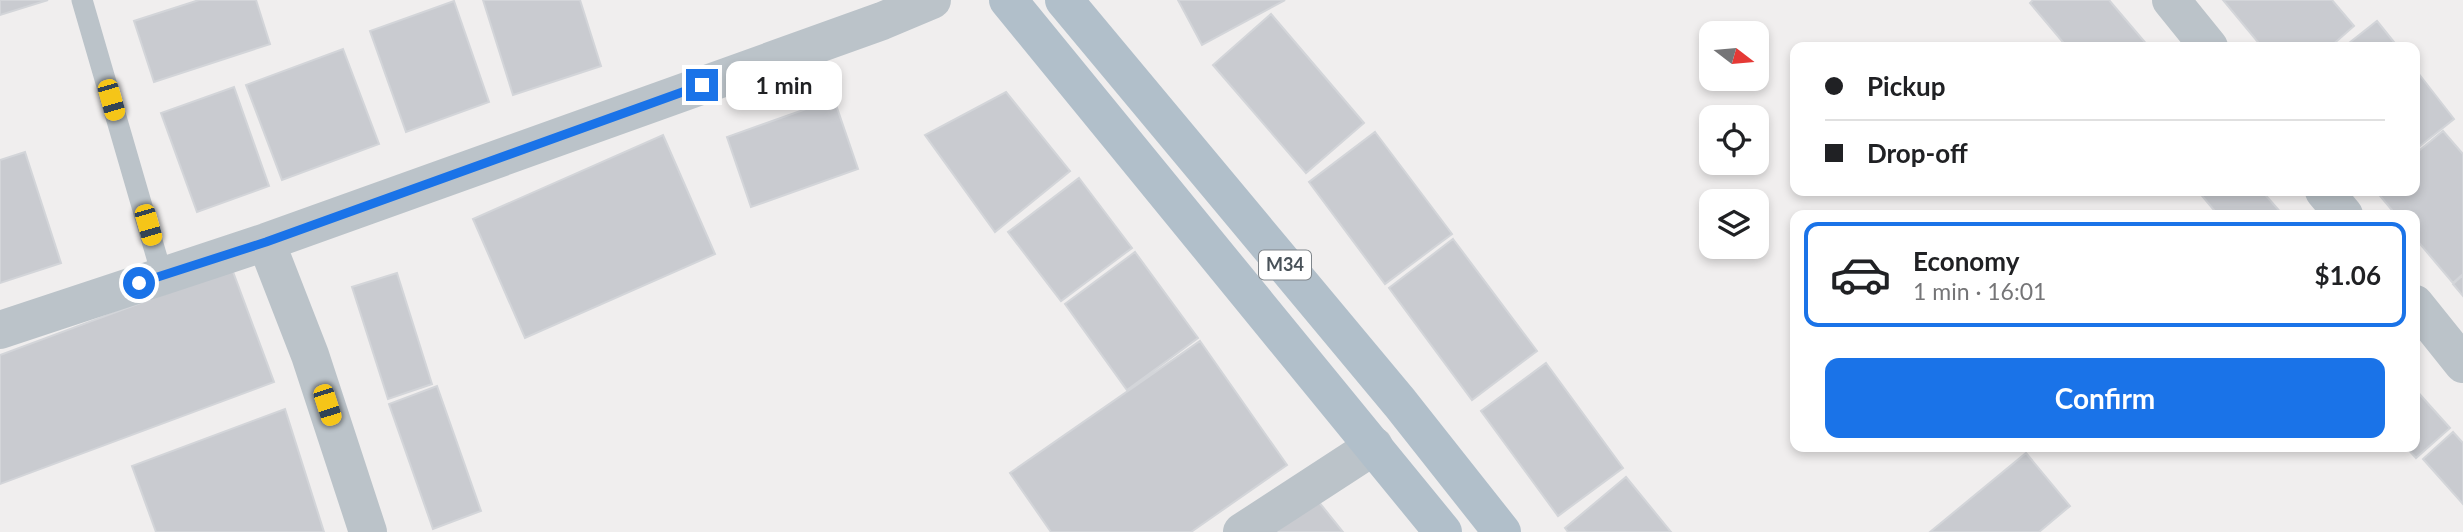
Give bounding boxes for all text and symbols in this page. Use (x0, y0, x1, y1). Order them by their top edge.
north arrow (1699, 21, 1769, 91)
map controls (1699, 21, 1769, 259)
callout: 1 min (726, 60, 842, 110)
route end (686, 69, 718, 101)
text: Pickup (1867, 70, 1946, 102)
text: 1 min (755, 71, 813, 99)
car (96, 77, 127, 123)
button: locate (1699, 105, 1769, 175)
text: Drop-off (1867, 137, 1968, 169)
button: layers (1699, 189, 1769, 259)
car (133, 202, 164, 248)
icon: car (1829, 243, 1892, 306)
text: Economy (1913, 245, 2019, 277)
road number: M34 (1259, 250, 1311, 279)
text: $1.06 (2315, 259, 2381, 291)
route start (123, 267, 155, 299)
text: 1 min · 16:01 (1913, 277, 2046, 305)
button: Confirm (1825, 358, 2385, 438)
car (311, 382, 344, 428)

